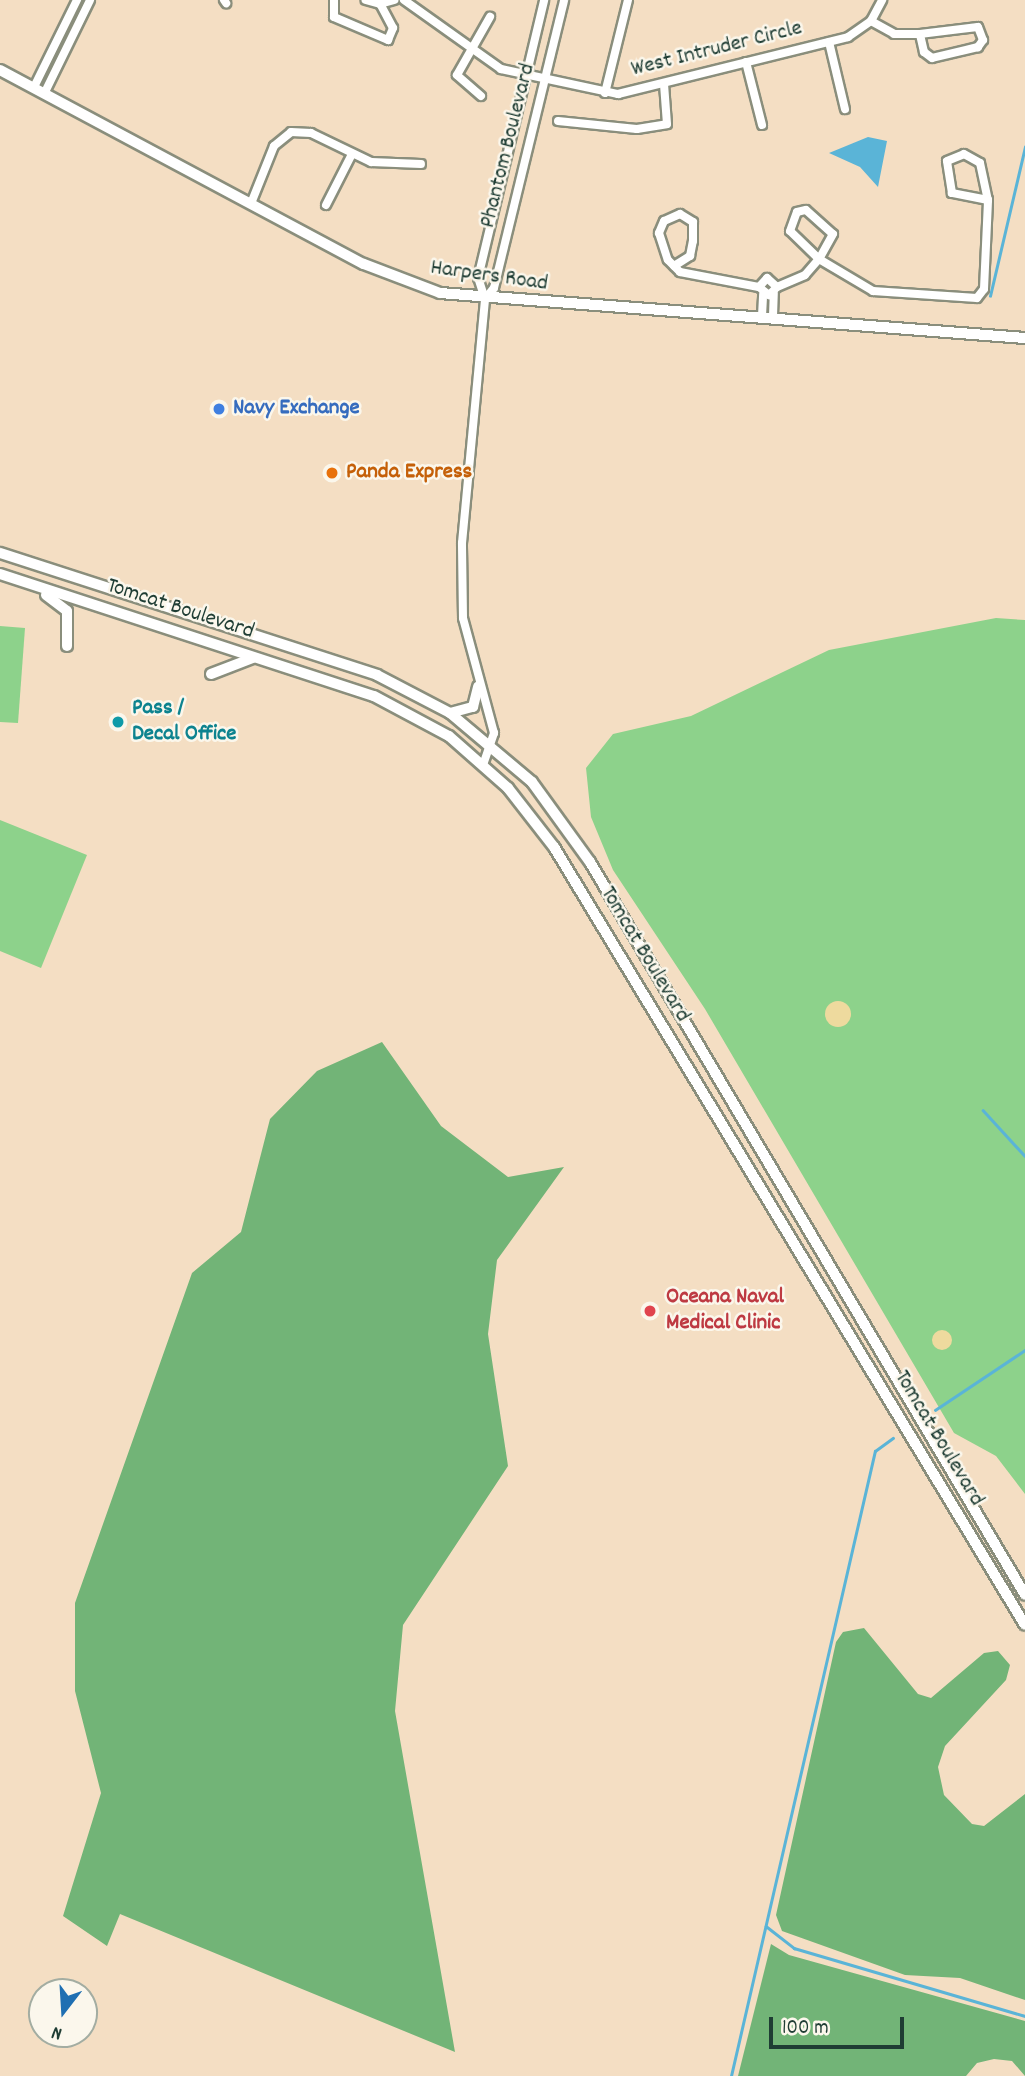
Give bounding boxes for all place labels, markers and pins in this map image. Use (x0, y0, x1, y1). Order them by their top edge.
place label: Navy Exchange (233, 395, 360, 423)
marker: Navy Exchange (211, 401, 227, 417)
place label: Panda Express (346, 459, 472, 487)
marker: Panda Express (324, 465, 340, 481)
place label: Pass / Decal Office (132, 695, 236, 749)
marker: Pass / Decal Office (110, 714, 126, 730)
place label: Oceana Naval Medical Clinic (666, 1284, 784, 1338)
marker: Oceana Naval Medical Clinic (640, 1301, 660, 1321)

